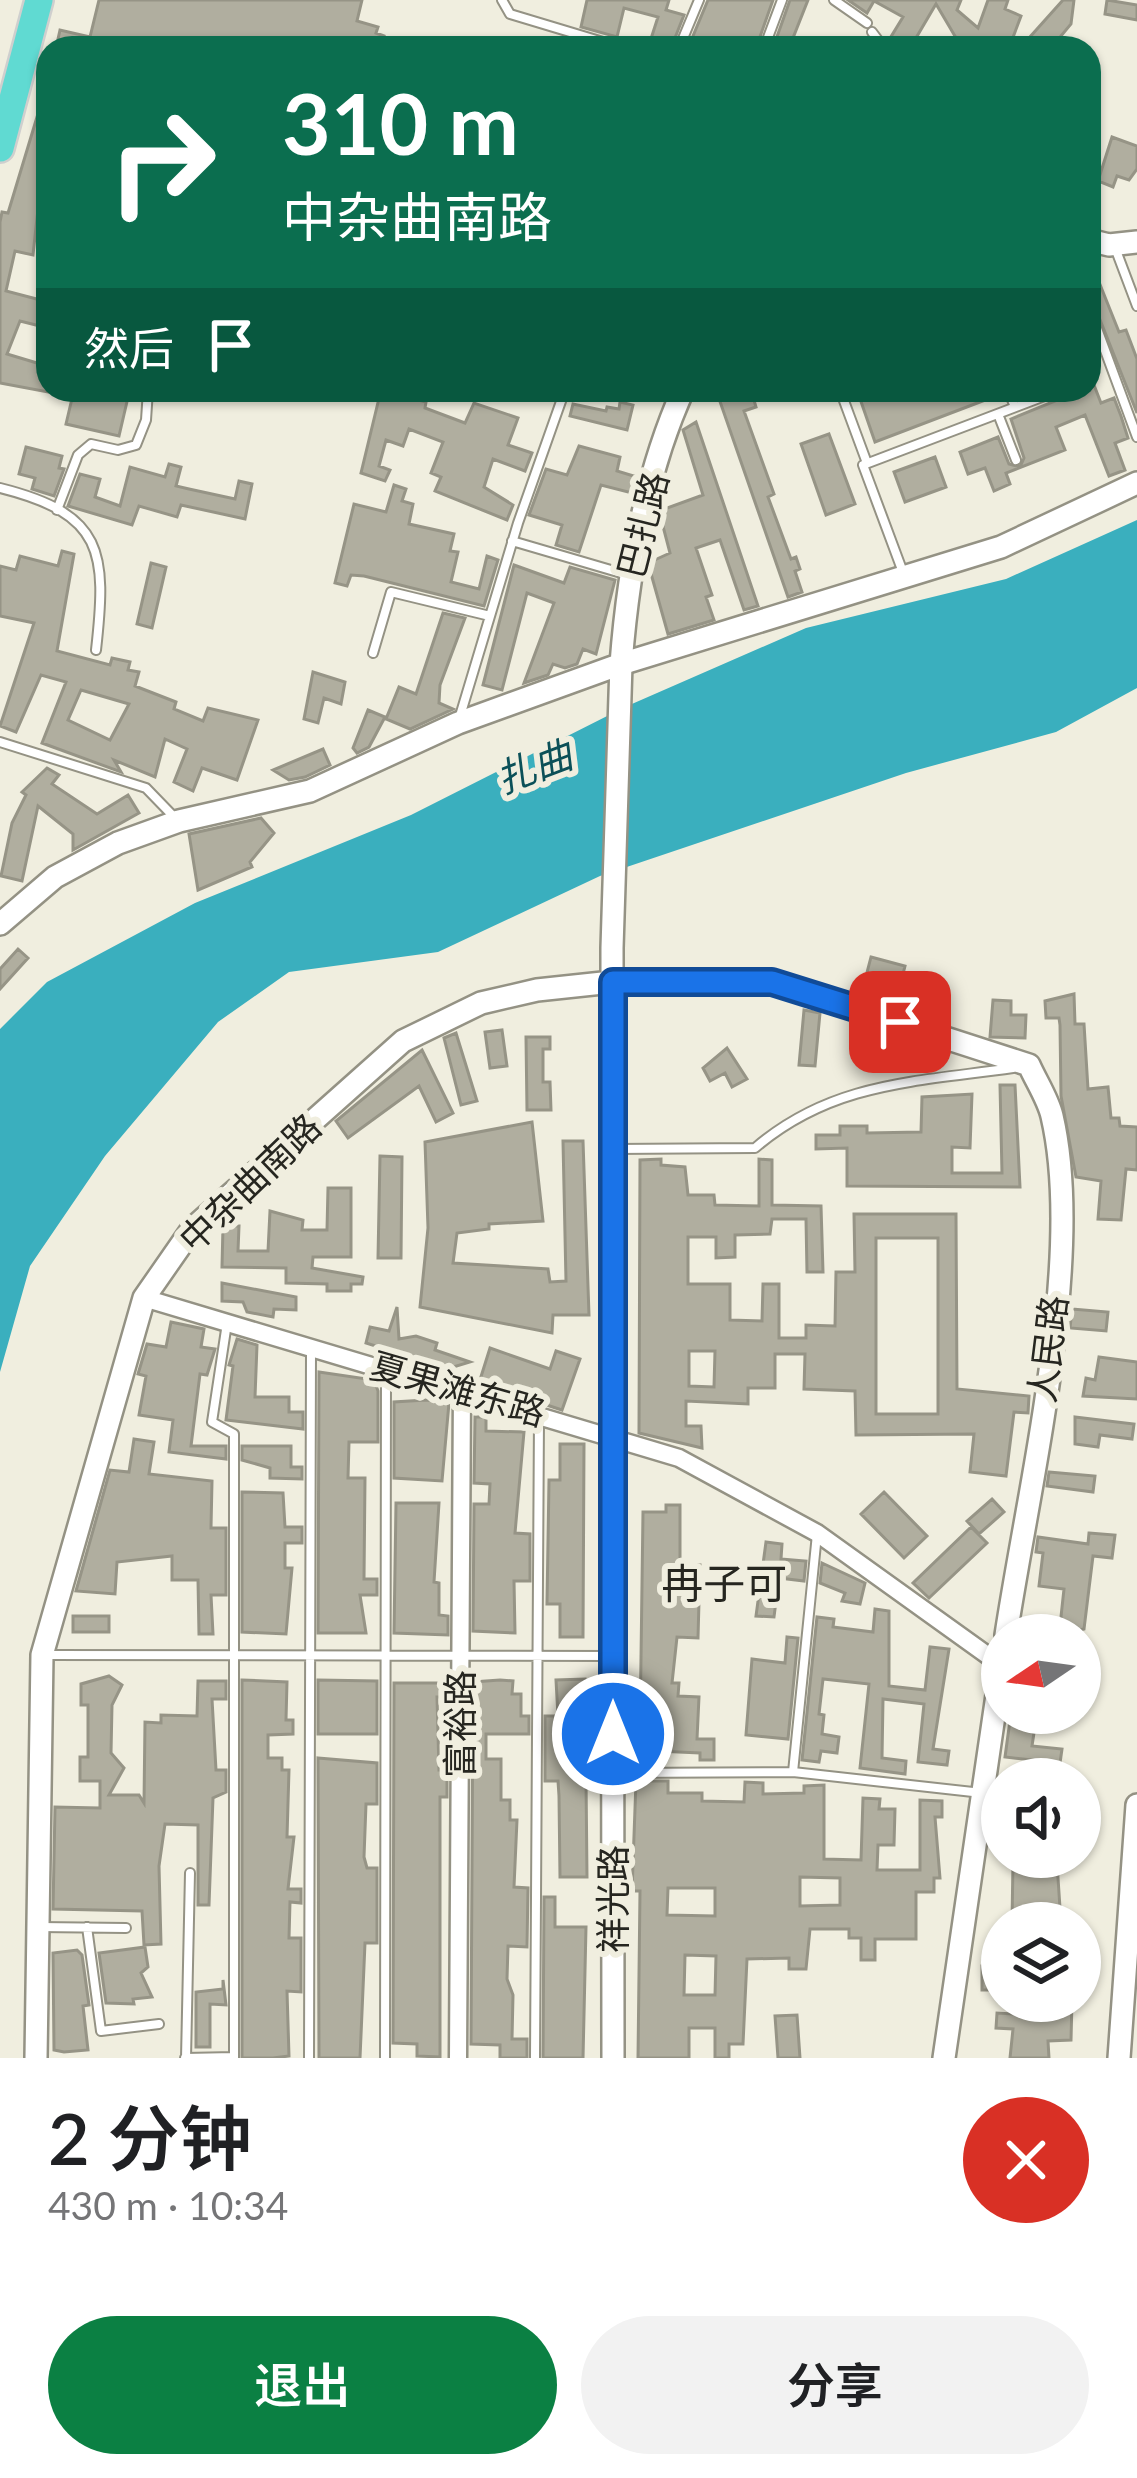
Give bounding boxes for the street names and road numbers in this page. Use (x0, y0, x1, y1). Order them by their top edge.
street label: 巴扎路 (608, 467, 676, 582)
street label: 中杂曲南路 (169, 1104, 329, 1261)
street label: 人民路 (1019, 1293, 1075, 1405)
street label: 夏果滩东路 (366, 1342, 551, 1434)
street label: 富裕路 (437, 1670, 481, 1778)
street label: 祥光路 (590, 1845, 634, 1953)

